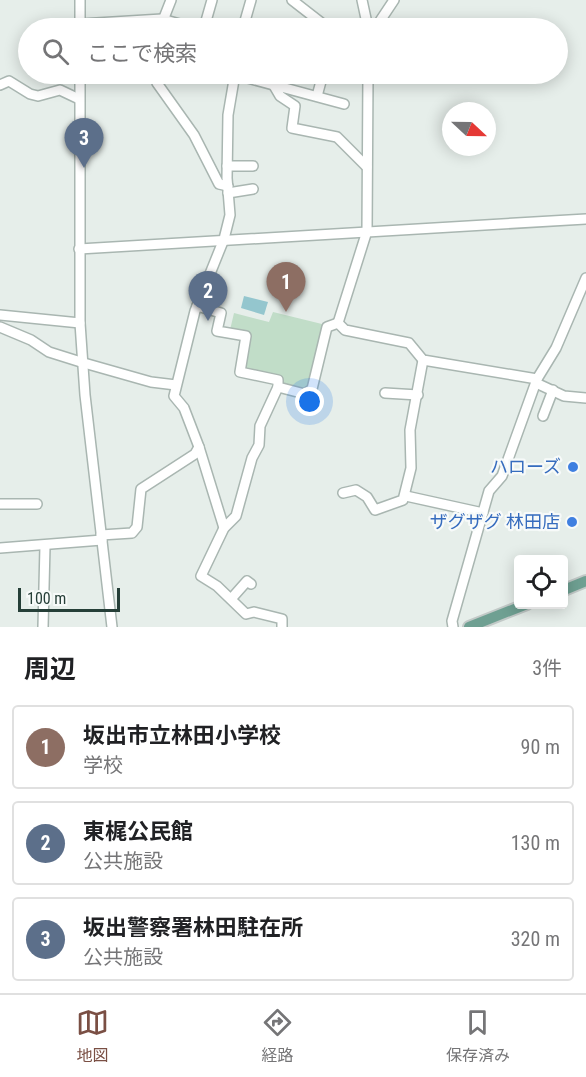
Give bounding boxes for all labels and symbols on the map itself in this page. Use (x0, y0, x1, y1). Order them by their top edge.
north arrow (442, 102, 496, 156)
pin: 3 (64, 118, 104, 168)
pin: 1 (266, 262, 306, 312)
pin: 2 (188, 272, 228, 321)
your location (295, 387, 324, 416)
place label: ハローズ (490, 456, 561, 477)
marker: ハローズ (566, 460, 580, 474)
place label: ザグザグ 林田店 (430, 511, 560, 532)
marker: ザグザグ 林田店 (565, 515, 579, 529)
scale bar (18, 585, 120, 612)

